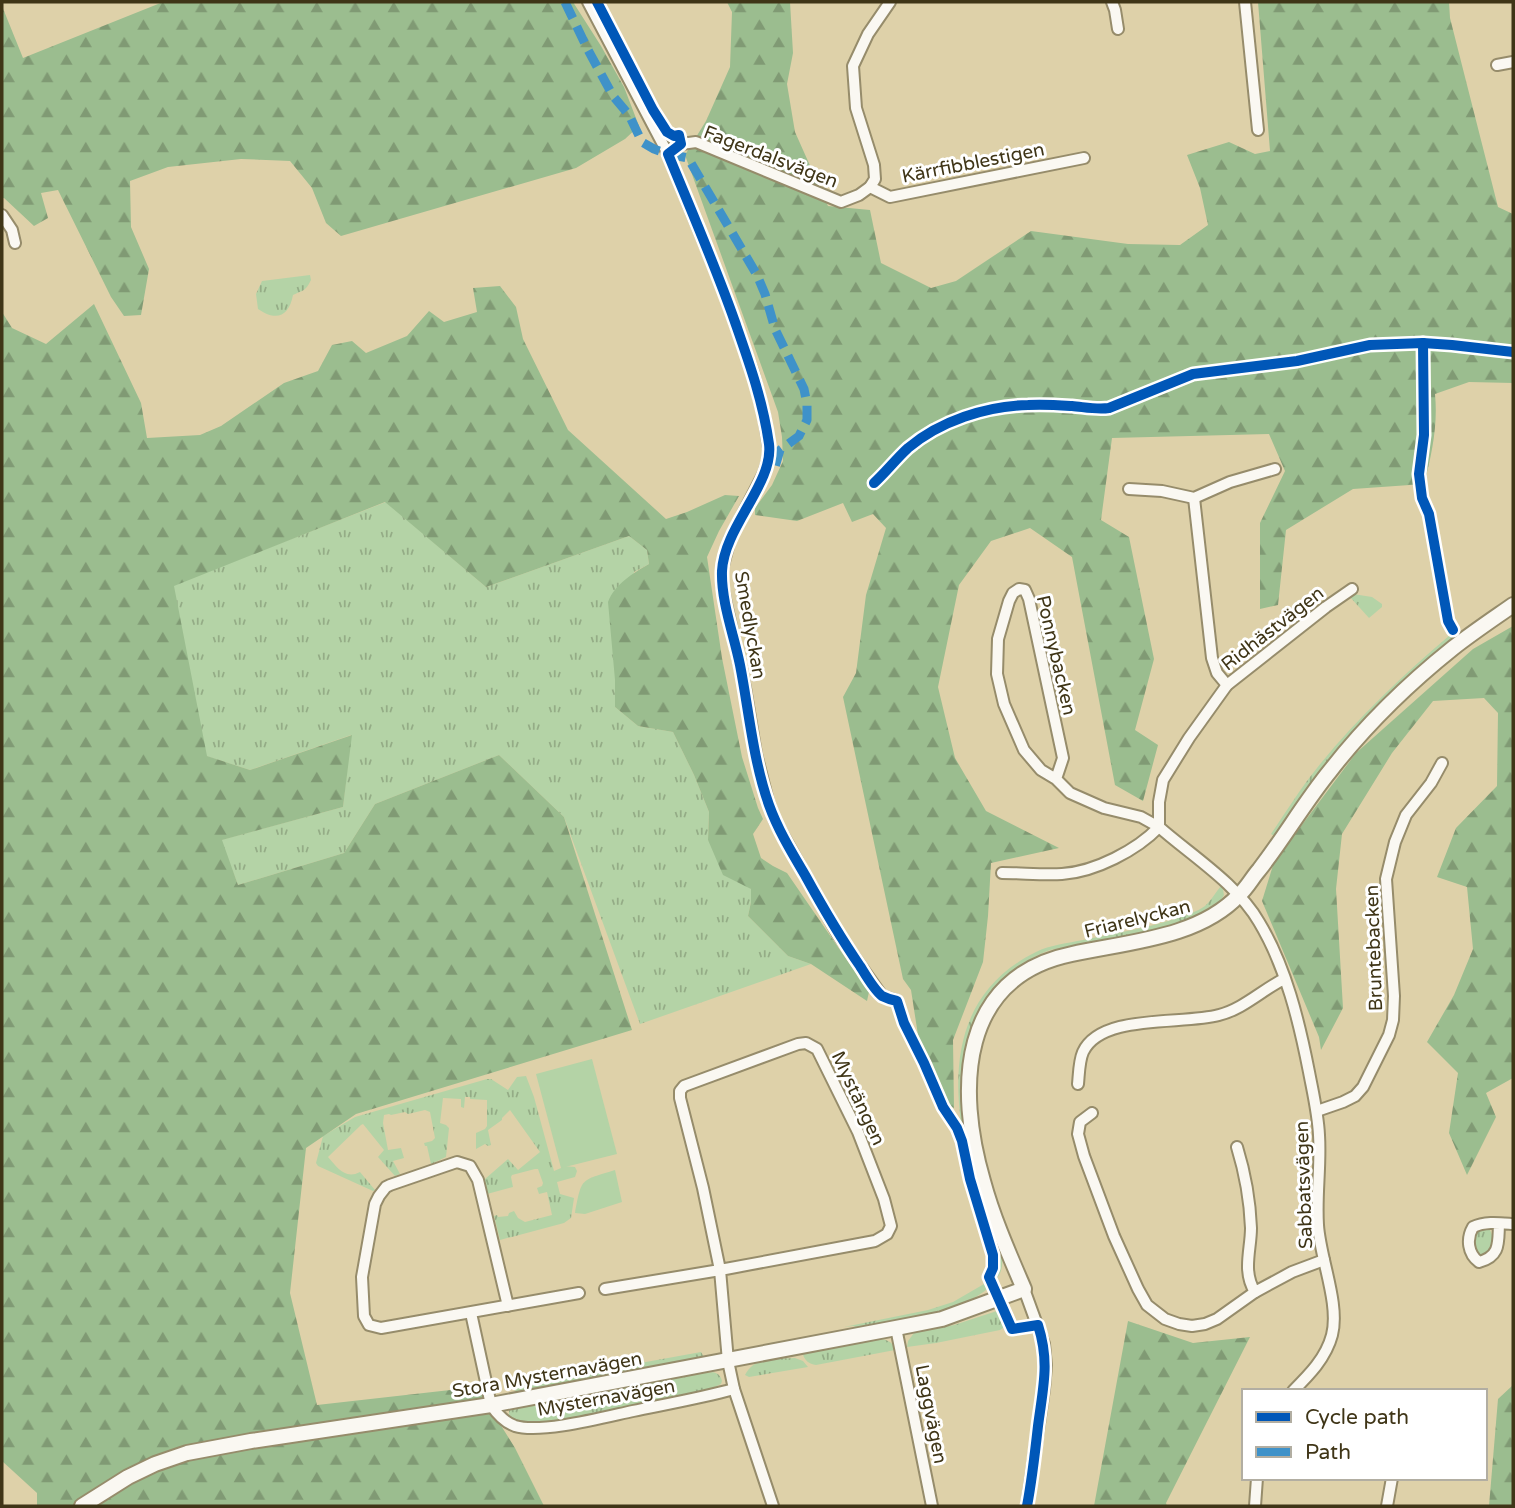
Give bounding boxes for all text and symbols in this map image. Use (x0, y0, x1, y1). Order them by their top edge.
street label: Fagerdalsvägen (700, 121, 841, 193)
street label: Kärrfibblestigen (900, 138, 1046, 188)
street label: Smedlyckan (730, 570, 770, 681)
street label: Ridhästvägen (1217, 582, 1328, 676)
street label: Ponnybacken (1032, 593, 1081, 717)
street label: Bruntebacken (1361, 884, 1387, 1012)
street label: Friarelyckan (1082, 895, 1193, 943)
street label: Mystängen (827, 1048, 889, 1149)
street label: Sabbatsvägen (1291, 1121, 1317, 1249)
street label: Stora Mysternavägen (450, 1346, 644, 1402)
street label: Laggvägen (911, 1363, 951, 1466)
street label: Mysternavägen (535, 1374, 677, 1420)
legend (1242, 1389, 1487, 1480)
text: Cycle path (1305, 1405, 1409, 1430)
text: Path (1305, 1440, 1351, 1465)

